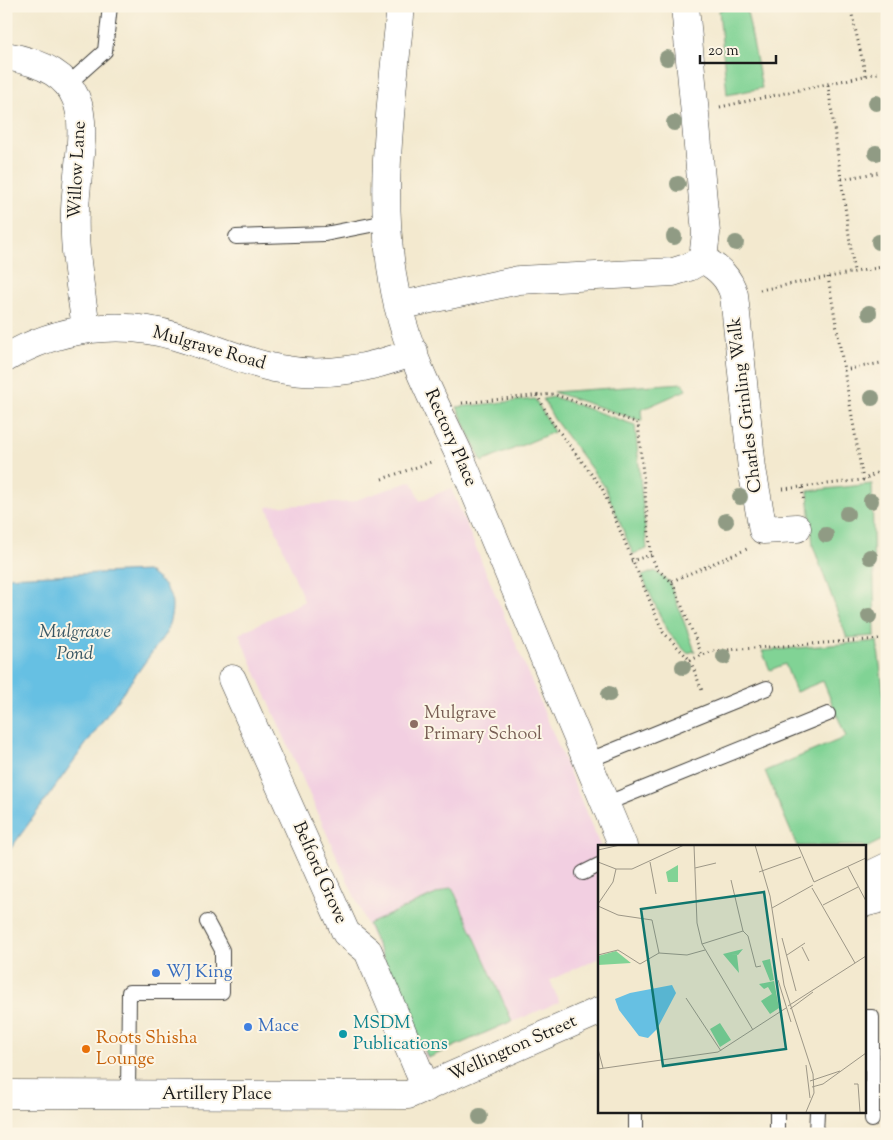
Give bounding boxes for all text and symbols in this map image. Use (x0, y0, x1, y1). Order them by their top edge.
scale bar (700, 32, 777, 64)
text: 20 m (708, 41, 739, 62)
street label: Willow Lane (62, 120, 94, 220)
street label: Charles Grinling Walk (722, 316, 770, 494)
street label: Mulgrave Road (149, 320, 269, 378)
street label: Rectory Place (417, 385, 483, 491)
water label: Mulgrave Pond (39, 619, 111, 668)
place label: Mulgrave Primary School (424, 701, 542, 748)
marker: Mulgrave Primary School (408, 718, 420, 730)
street label: Belford Grove (285, 818, 353, 928)
inset map (598, 845, 866, 1112)
place label: WJ King (166, 960, 233, 986)
marker: WJ King (150, 967, 162, 979)
street label: Wellington Street (445, 1009, 581, 1089)
place label: MSDM Publications (353, 1011, 448, 1058)
place label: Mace (258, 1014, 299, 1040)
marker: Mace (242, 1021, 254, 1033)
place label: Roots Shisha Lounge (96, 1026, 197, 1073)
marker: MSDM Publications (337, 1028, 349, 1040)
marker: Roots Shisha Lounge (80, 1043, 92, 1055)
street label: Artillery Place (162, 1082, 272, 1108)

